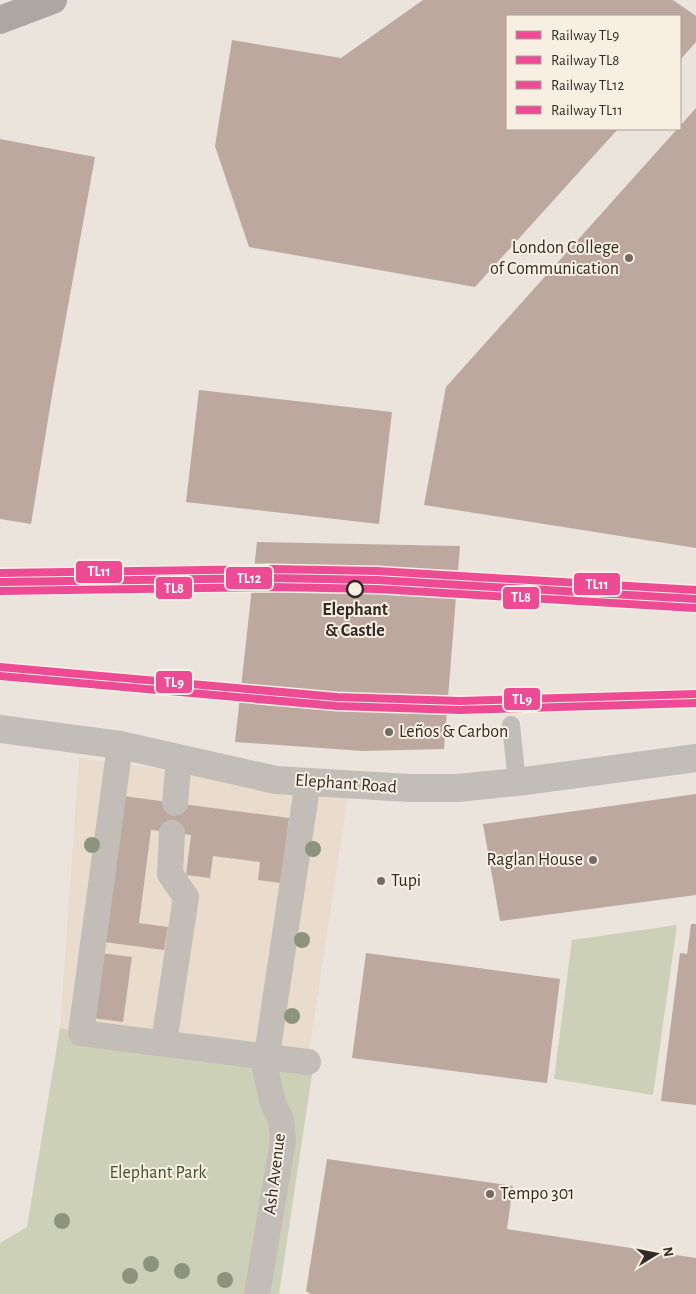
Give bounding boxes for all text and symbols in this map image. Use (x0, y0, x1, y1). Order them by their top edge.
legend (506, 15, 681, 130)
text: Railway TL9 (551, 28, 619, 43)
text: Railway TL8 (551, 53, 619, 68)
text: Railway TL12 (551, 78, 625, 93)
text: Railway TL11 (551, 103, 623, 118)
place label: London College of Communication (490, 239, 619, 278)
marker: London College of Communication (623, 252, 635, 264)
line badge: TL11 (75, 560, 123, 584)
text: TL11 (87, 565, 111, 579)
line badge: TL12 (225, 566, 273, 590)
text: TL12 (237, 572, 262, 586)
line badge: TL11 (573, 572, 621, 596)
line badge: TL8 (155, 576, 193, 600)
text: TL11 (585, 578, 609, 592)
marker: Elephant & Castle (346, 580, 364, 598)
text: TL8 (164, 582, 184, 596)
line badge: TL8 (502, 586, 540, 610)
text: TL8 (511, 591, 531, 605)
place label: Elephant & Castle (322, 601, 388, 640)
line badge: TL9 (155, 670, 193, 694)
text: TL9 (164, 676, 184, 690)
line badge: TL9 (503, 687, 541, 711)
text: TL9 (512, 693, 532, 707)
place label: Leños & Carbon (399, 723, 508, 741)
marker: Leños & Carbon (383, 726, 395, 738)
street label: Elephant Road (295, 771, 397, 797)
place label: Raglan House (487, 851, 583, 869)
marker: Raglan House (587, 854, 599, 866)
place label: Tupi (391, 872, 421, 890)
marker: Tupi (375, 875, 387, 887)
street label: Ash Avenue (261, 1132, 289, 1216)
park label: Elephant Park (109, 1164, 207, 1182)
place label: Tempo 301 (500, 1185, 574, 1203)
marker: Tempo 301 (484, 1188, 496, 1200)
north arrow (631, 1229, 681, 1279)
text: N (660, 1246, 676, 1258)

